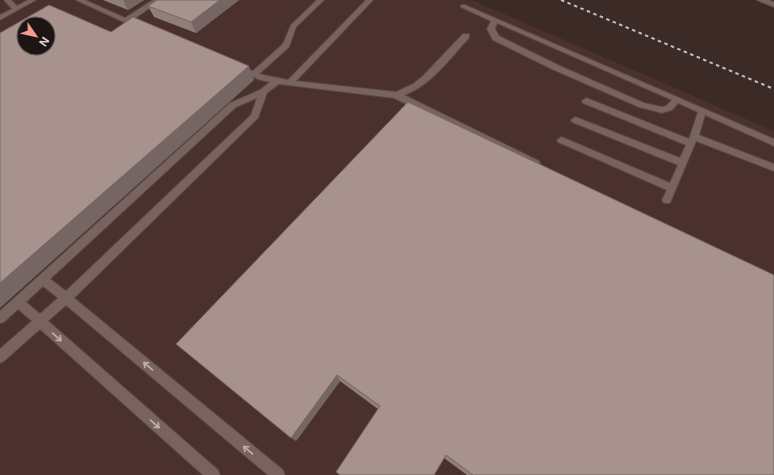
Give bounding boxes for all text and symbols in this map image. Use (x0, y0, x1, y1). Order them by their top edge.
north arrow (16, 16, 56, 56)
text: N (36, 34, 52, 49)
one-way arrow (52, 333, 63, 342)
one-way arrow (143, 362, 154, 371)
one-way arrow (149, 419, 160, 428)
one-way arrow (242, 445, 253, 454)

